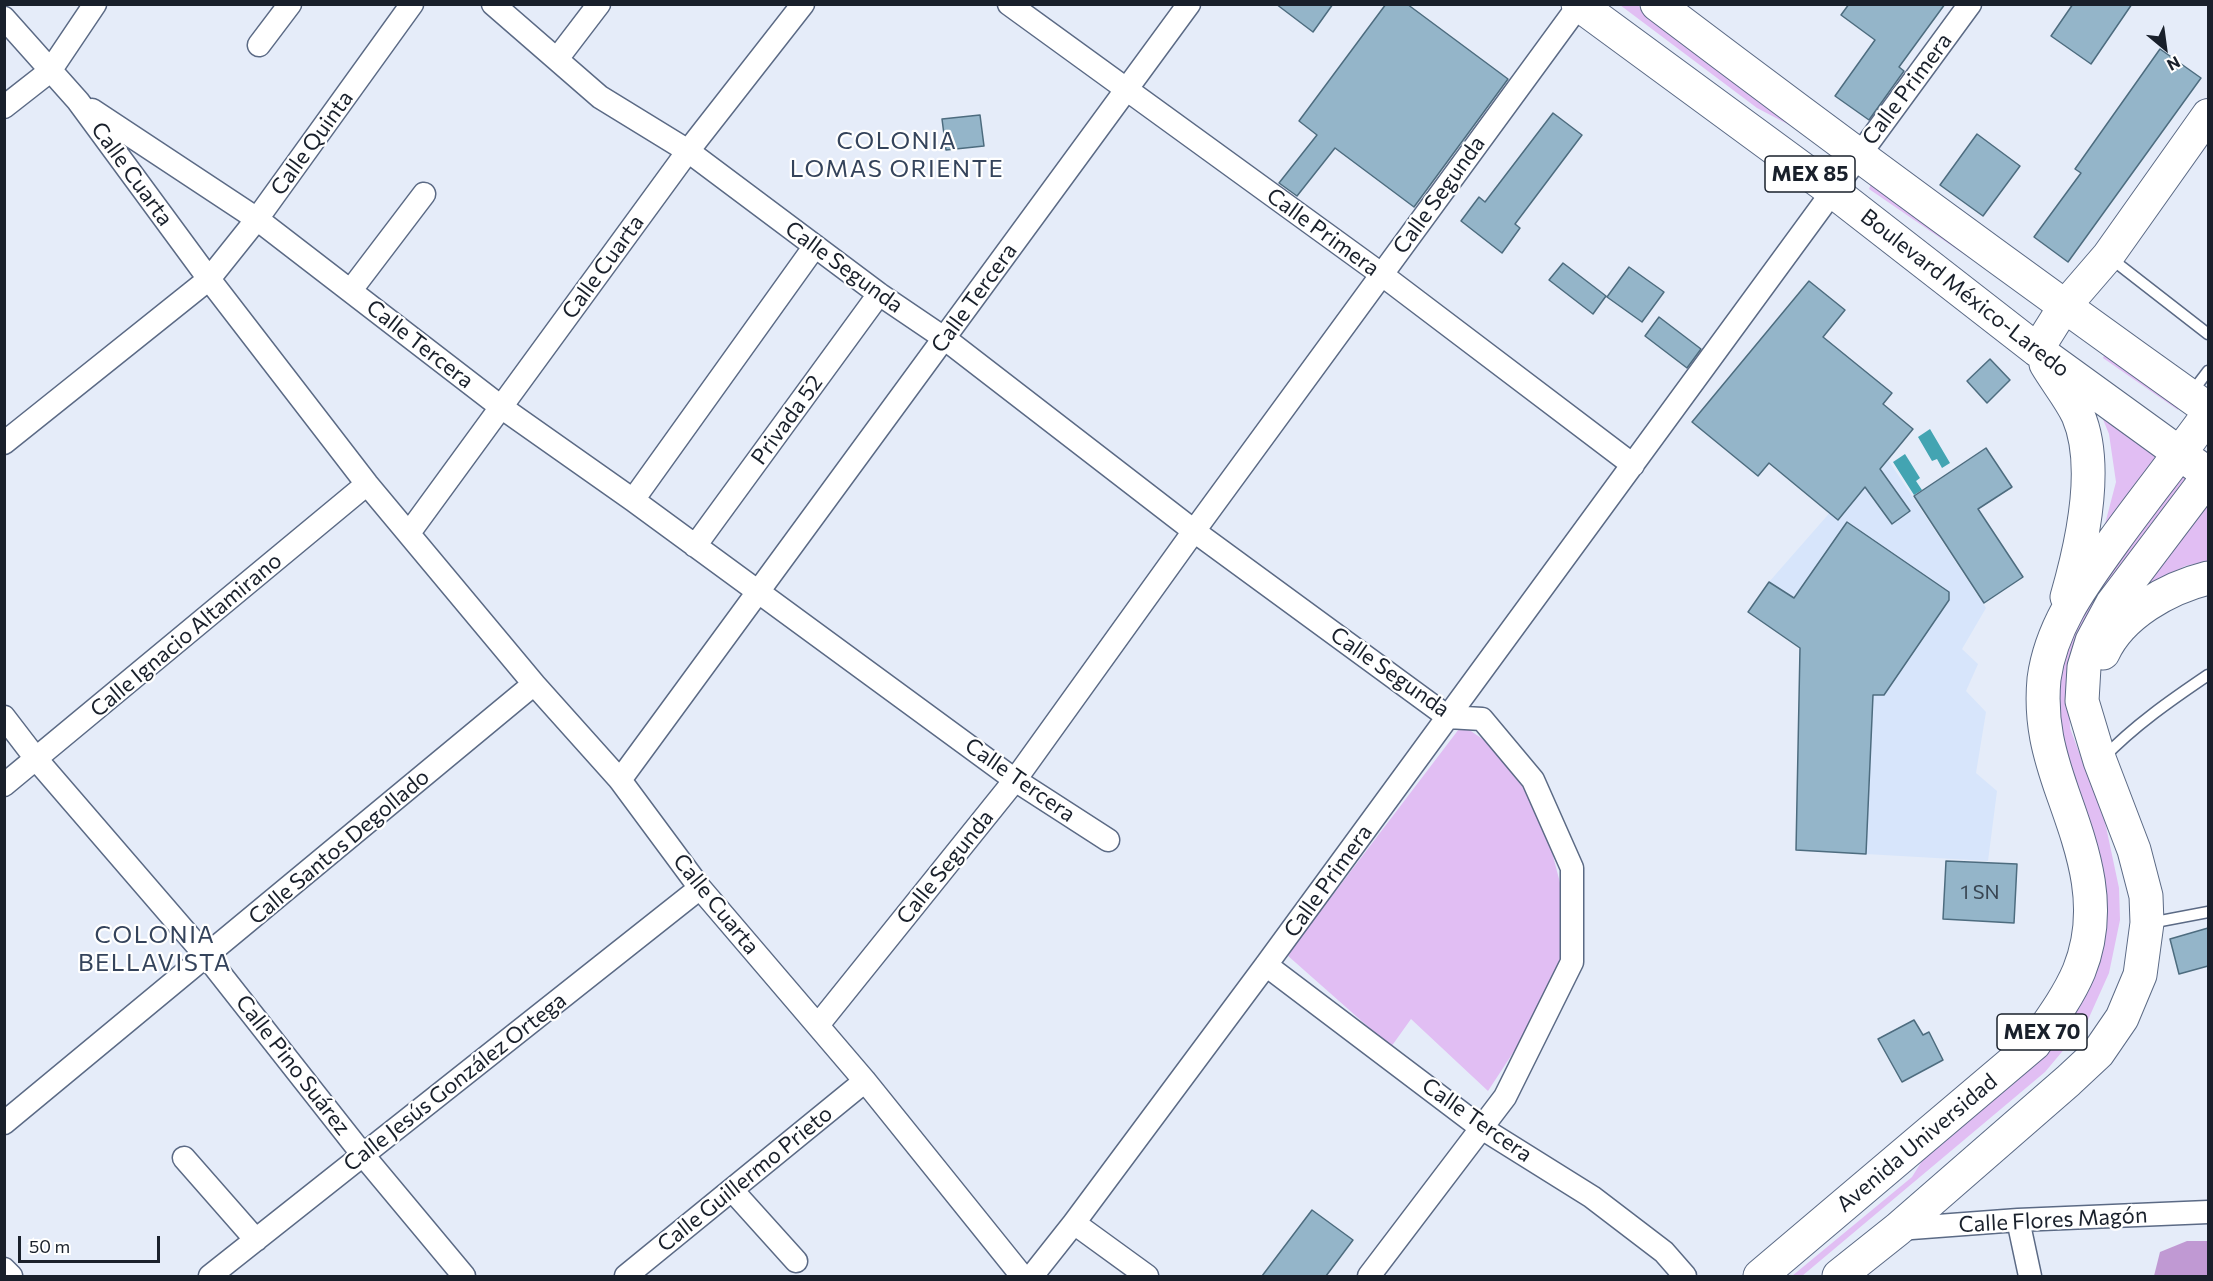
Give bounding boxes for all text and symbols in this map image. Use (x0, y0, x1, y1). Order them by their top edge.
north arrow (2135, 18, 2195, 78)
street label: Calle Primera (1857, 28, 1957, 150)
text: N (2164, 53, 2184, 75)
street label: Calle Quinta (265, 86, 359, 200)
street label: Calle Cuarta (86, 117, 178, 231)
district label: COLONIA LOMAS ORIENTE (790, 127, 1004, 183)
street label: Calle Segunda (1387, 131, 1491, 259)
road number: MEX 85 (1765, 156, 1855, 192)
street label: Calle Primera (1262, 182, 1384, 282)
street label: Boulevard México-Laredo (1855, 203, 2075, 383)
street label: Calle Cuarta (557, 210, 649, 324)
street label: Calle Segunda (780, 215, 908, 319)
street label: Calle Tercera (926, 238, 1022, 358)
street label: Calle Tercera (361, 294, 479, 394)
street label: Privada 52 (746, 370, 828, 470)
street label: Calle Ignacio Altamirano (85, 547, 287, 723)
street label: Calle Segunda (1325, 621, 1455, 723)
street label: Calle Tercera (960, 732, 1080, 828)
street label: Calle Santos Degollado (243, 764, 435, 930)
street label: Calle Segunda (891, 805, 999, 929)
street label: Calle Primera (1278, 820, 1378, 942)
street label: Calle Cuarta (667, 848, 765, 960)
house number: 1 SN (1960, 880, 2000, 904)
district label: COLONIA BELLAVISTA (78, 921, 232, 977)
street label: Calle Jesús González Ortega (338, 987, 572, 1177)
street label: Calle Pino Suárez (230, 990, 356, 1140)
road number: MEX 70 (1997, 1014, 2087, 1050)
street label: Avenida Universidad (1831, 1068, 2003, 1218)
street label: Calle Tercera (1417, 1072, 1537, 1168)
street label: Calle Guillermo Prieto (652, 1100, 838, 1258)
street label: Calle Flores Magón (1958, 1202, 2148, 1238)
scale bar (21, 1224, 164, 1262)
text: 50 m (29, 1235, 70, 1257)

